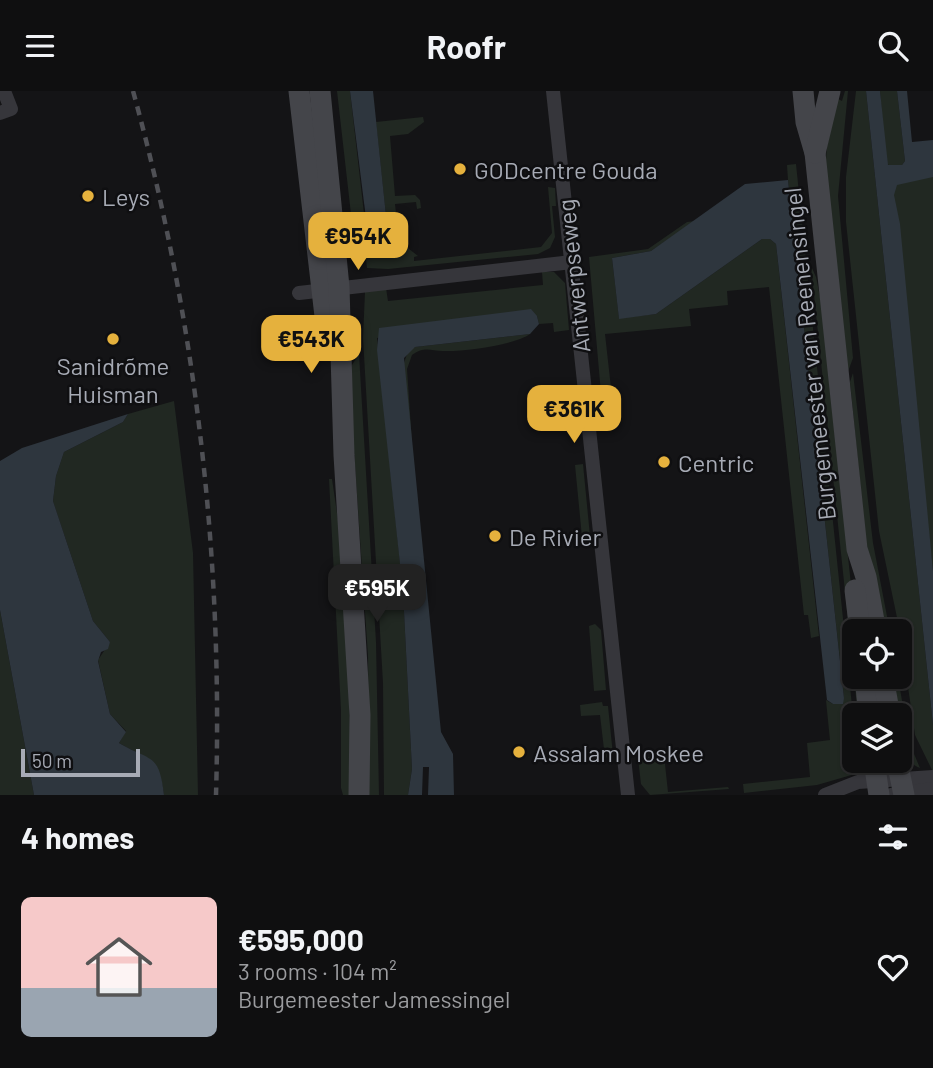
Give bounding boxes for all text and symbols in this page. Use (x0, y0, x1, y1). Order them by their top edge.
icon: menu (21, 27, 59, 65)
text: Roofr (427, 27, 506, 65)
icon: search (874, 27, 912, 65)
place label: GODcentre Gouda (474, 155, 658, 184)
marker: GODcentre Gouda (452, 161, 468, 177)
place label: Leys (102, 182, 150, 211)
street label: Burgemeester van Reenensingel (777, 186, 841, 522)
marker: Leys (80, 188, 96, 204)
street label: Antwerpseweg (551, 198, 595, 354)
pin: €954K (309, 213, 407, 272)
text: €954K (324, 221, 392, 249)
pin: €543K (262, 315, 360, 375)
text: €543K (277, 324, 345, 352)
marker: Sanidrõme Huisman (105, 331, 121, 347)
place label: Sanidrõme Huisman (57, 351, 169, 408)
pin: €361K (525, 385, 623, 445)
text: €361K (543, 394, 605, 422)
place label: Centric (678, 448, 754, 477)
marker: Centric (656, 454, 672, 470)
place label: De Rivier (509, 522, 602, 551)
marker: De Rivier (487, 528, 503, 544)
pin: €595K (328, 565, 426, 624)
text: €595K (344, 573, 410, 601)
map controls (842, 619, 912, 773)
button: locate (842, 619, 912, 689)
button: layers (842, 703, 912, 773)
place label: Assalam Moskee (533, 738, 704, 767)
marker: Assalam Moskee (511, 744, 527, 760)
scale bar (21, 746, 140, 778)
text: 50 m (32, 749, 72, 772)
icon: filters (874, 818, 912, 856)
text: 4 homes (21, 819, 134, 855)
text: €595,000 (238, 921, 364, 957)
icon: home (77, 925, 161, 1009)
icon: heart (874, 948, 912, 986)
text: 3 rooms · 104 m² (238, 957, 397, 985)
text: Burgemeester Jamessingel (238, 985, 510, 1013)

